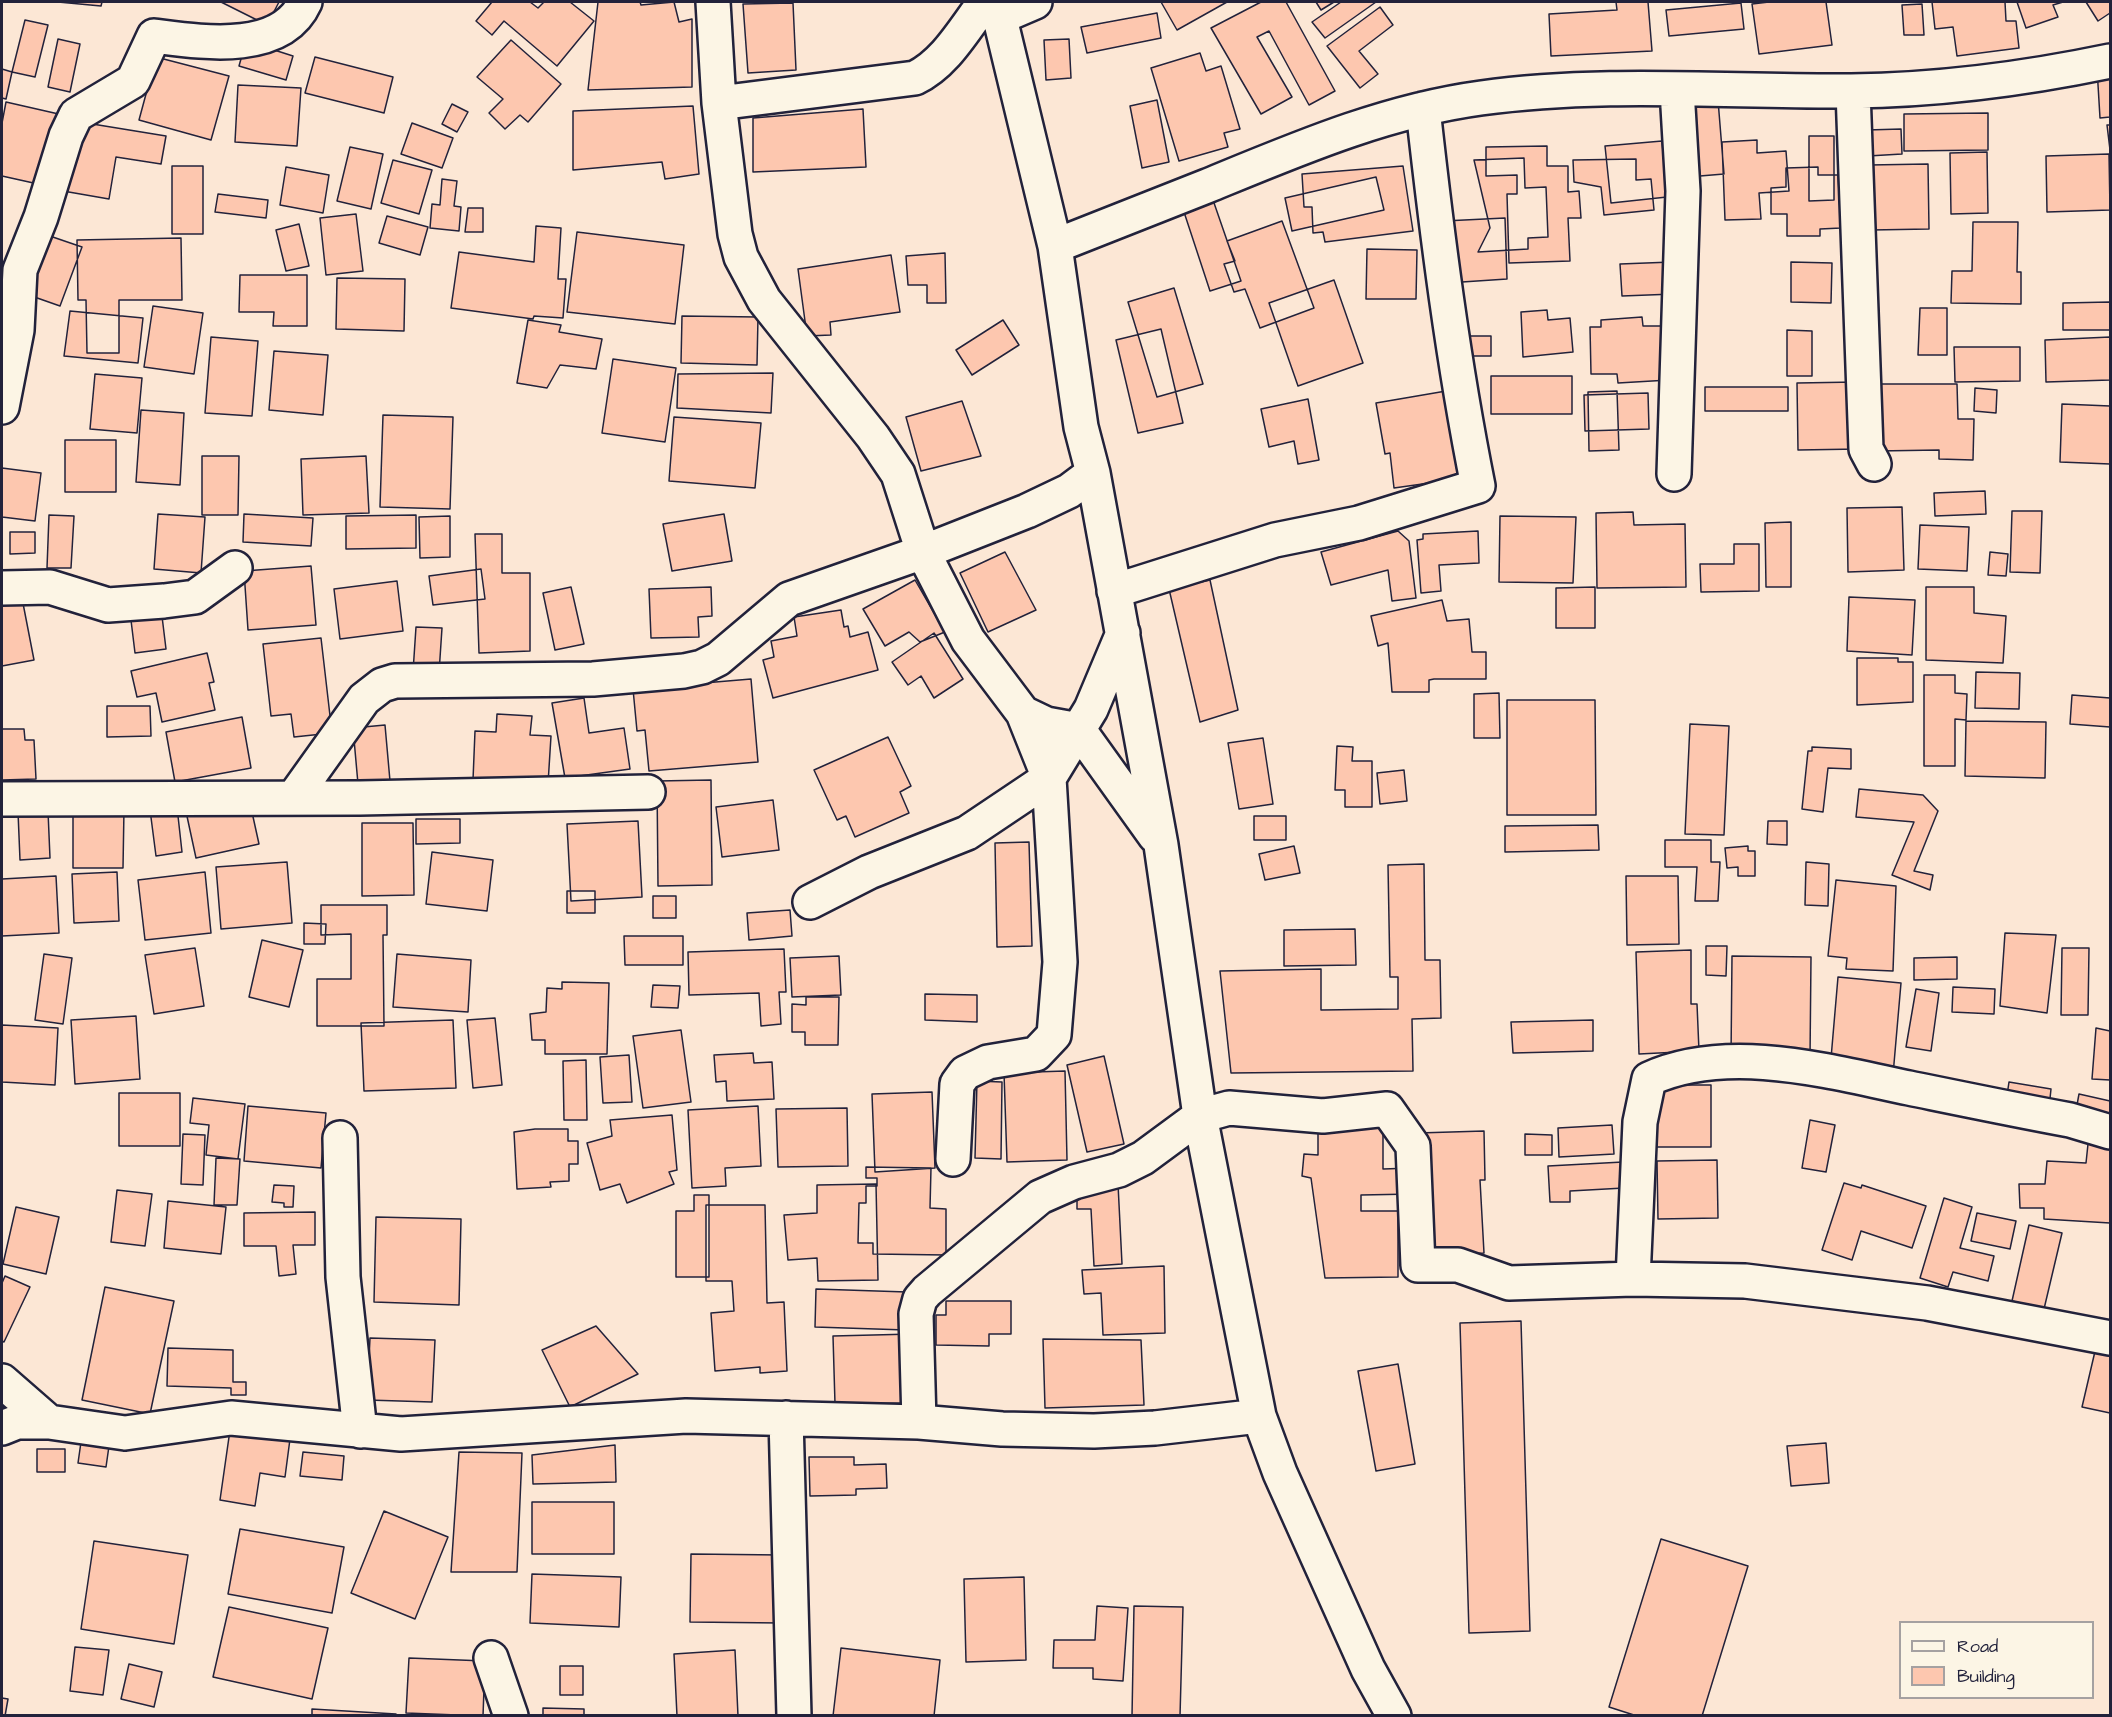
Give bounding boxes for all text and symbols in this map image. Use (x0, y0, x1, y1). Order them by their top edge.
legend (1899, 1621, 2094, 1699)
text: Road (1957, 1634, 1998, 1659)
text: Building (1957, 1664, 2015, 1689)

